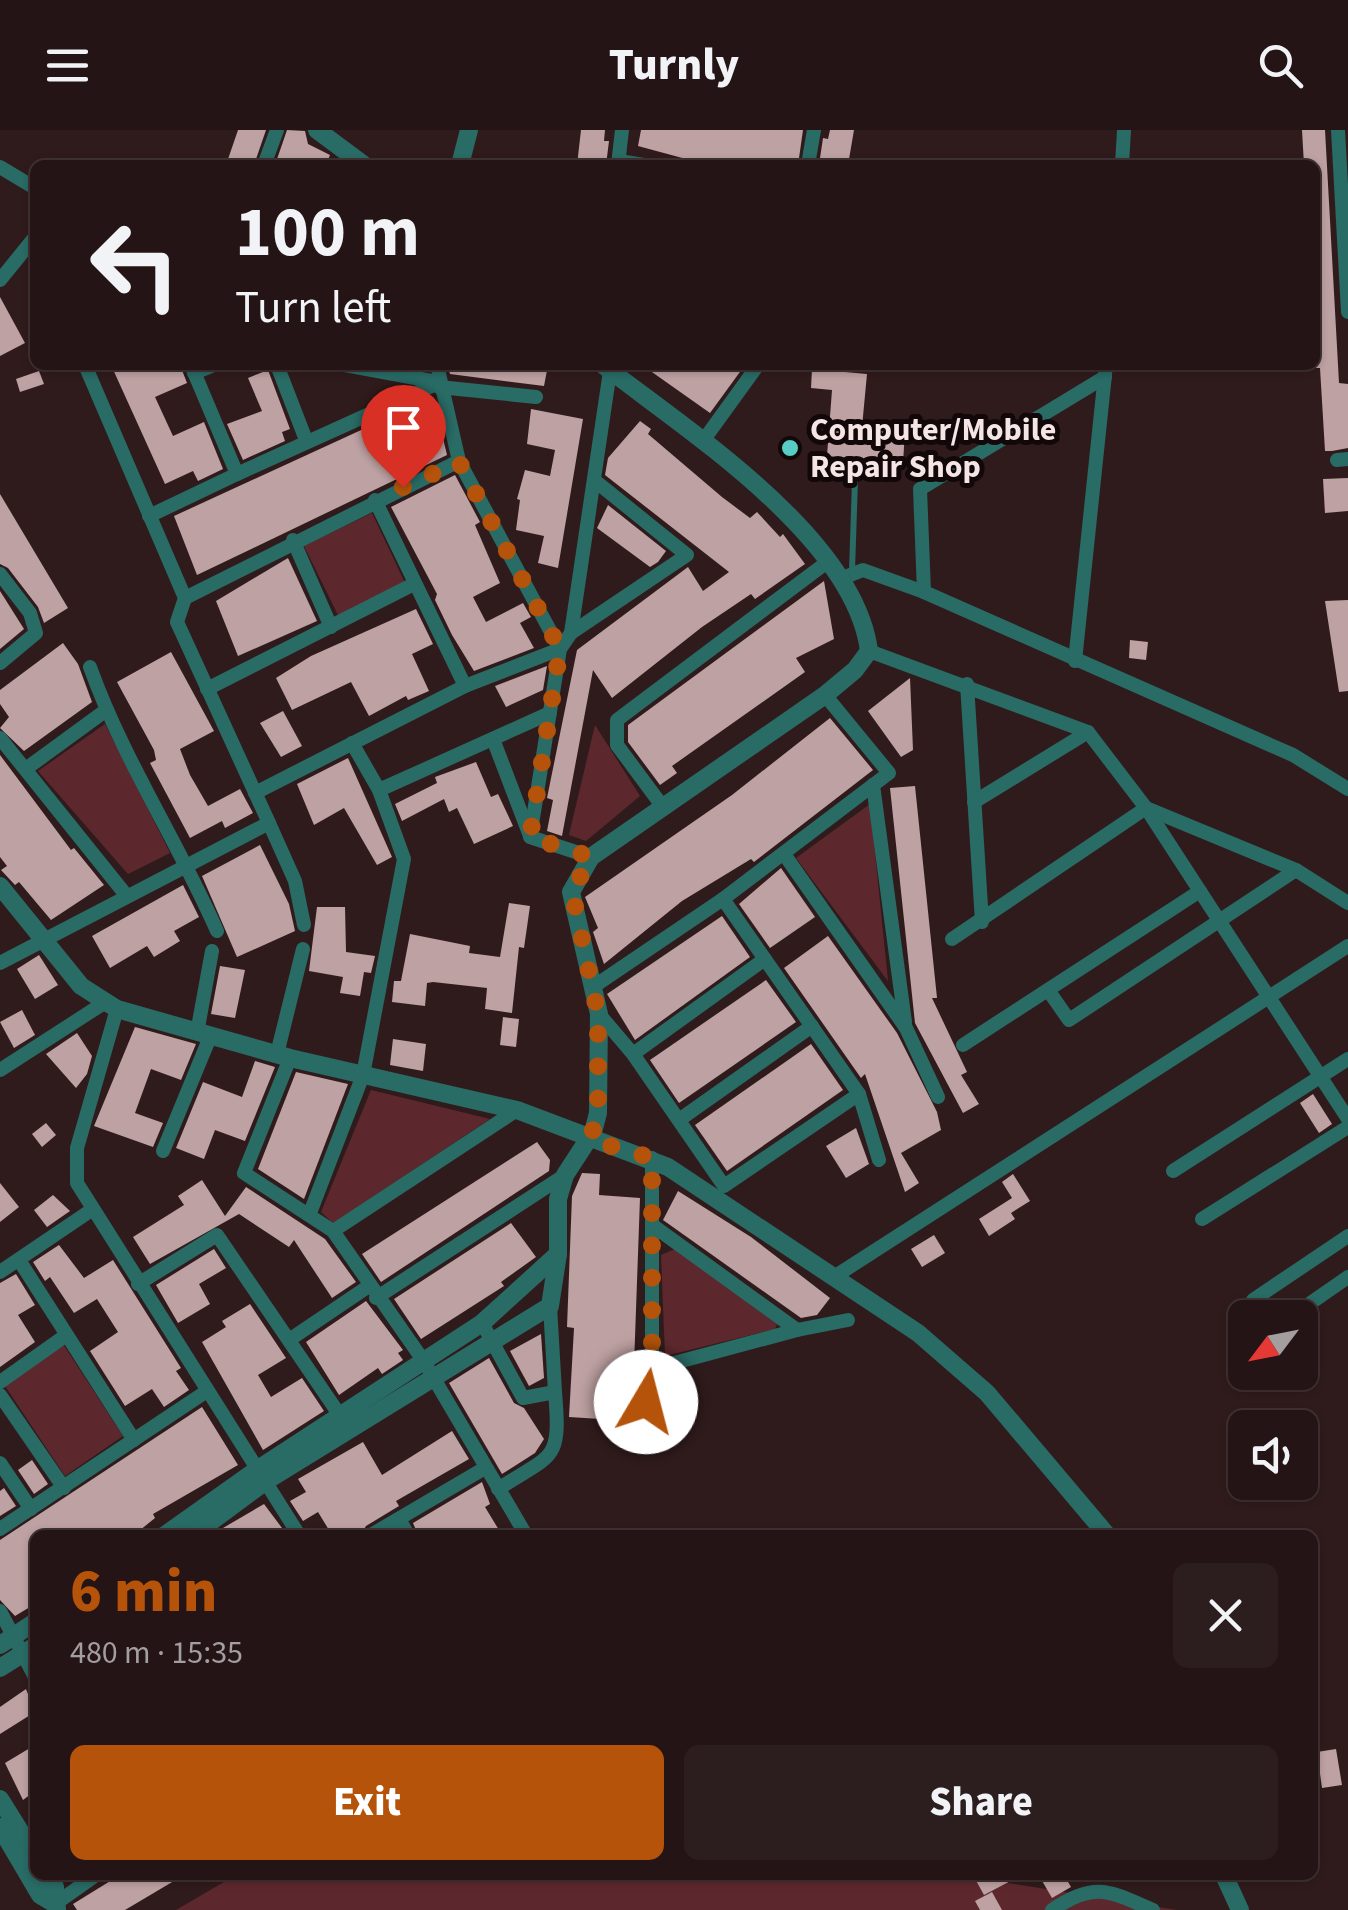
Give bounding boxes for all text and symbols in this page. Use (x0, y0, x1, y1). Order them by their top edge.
text: Turnly (609, 33, 739, 97)
icon: menu (40, 38, 95, 93)
icon: search (1253, 38, 1308, 93)
text: 100 m (235, 183, 420, 283)
icon: left (70, 200, 200, 330)
text: Turn left (235, 276, 391, 340)
pin (361, 385, 446, 488)
icon: arrive (376, 400, 431, 455)
place label: Computer/Mobile Repair Shop (810, 407, 1056, 490)
marker: Computer/Mobile Repair Shop (779, 437, 801, 459)
north arrow (1228, 1300, 1318, 1390)
map controls (1228, 1300, 1318, 1500)
position arrow (594, 1350, 698, 1454)
button: sound (1228, 1410, 1318, 1500)
text: 6 min (70, 1550, 217, 1635)
button: close (1173, 1563, 1278, 1668)
text: 480 m · 15:35 (70, 1630, 243, 1676)
button: Exit (70, 1745, 664, 1860)
button: Share (684, 1745, 1278, 1860)

